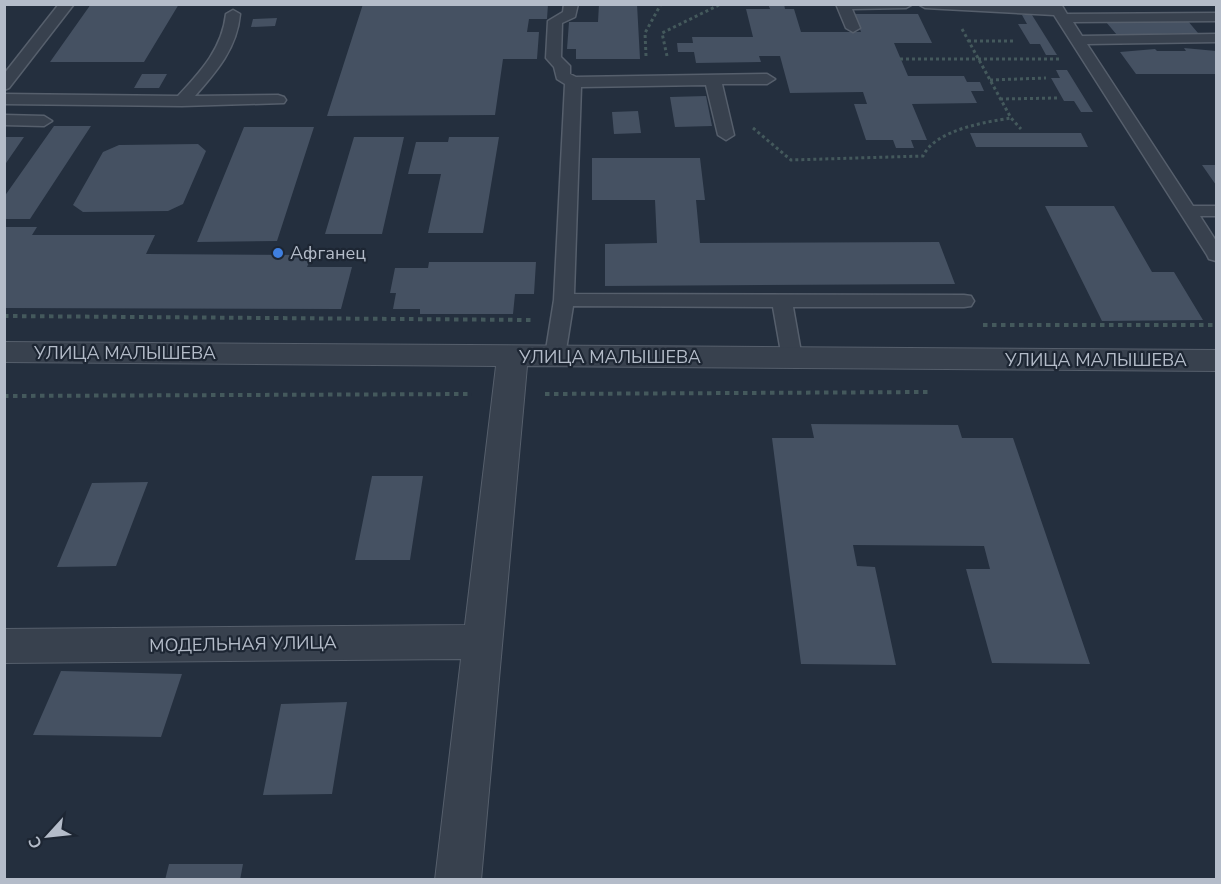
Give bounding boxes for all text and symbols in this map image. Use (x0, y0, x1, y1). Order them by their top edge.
place label: Афганец (290, 241, 366, 265)
marker: Афганец (271, 246, 285, 260)
street label: УЛИЦА МАЛЫШЕВА (33, 341, 216, 365)
street label: УЛИЦА МАЛЫШЕВА (518, 345, 701, 369)
street label: УЛИЦА МАЛЫШЕВА (1004, 348, 1187, 372)
street label: МОДЕЛЬНАЯ УЛИЦА (149, 630, 337, 658)
north arrow (18, 806, 78, 866)
text: С (23, 832, 48, 852)

